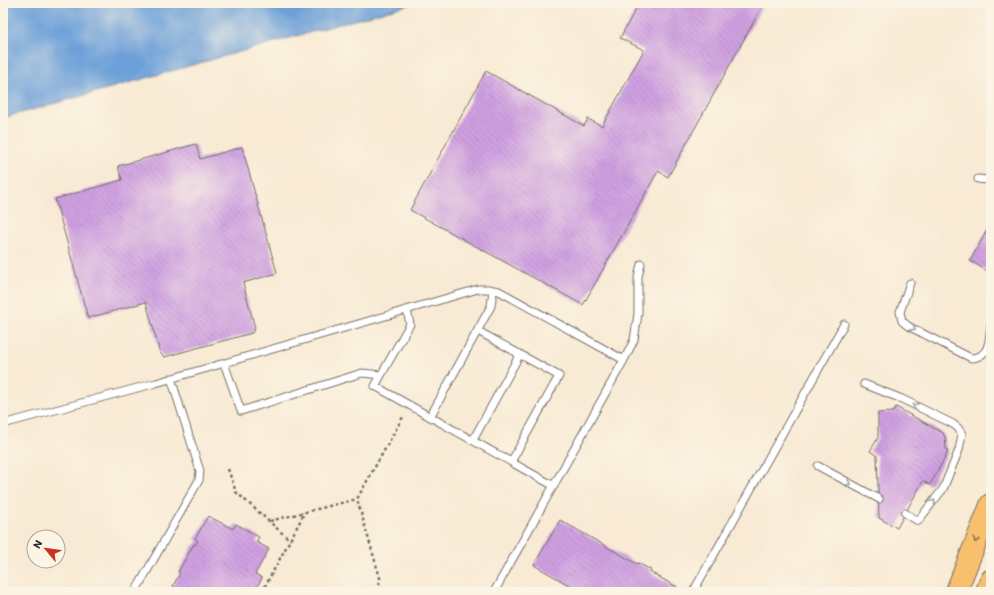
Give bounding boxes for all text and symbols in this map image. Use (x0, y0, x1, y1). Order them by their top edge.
one-way arrow (909, 324, 916, 331)
one-way arrow (912, 403, 920, 411)
one-way arrow (844, 478, 851, 485)
one-way arrow (928, 499, 935, 506)
north arrow (26, 529, 66, 569)
one-way arrow (973, 537, 981, 544)
text: N (30, 538, 45, 551)

